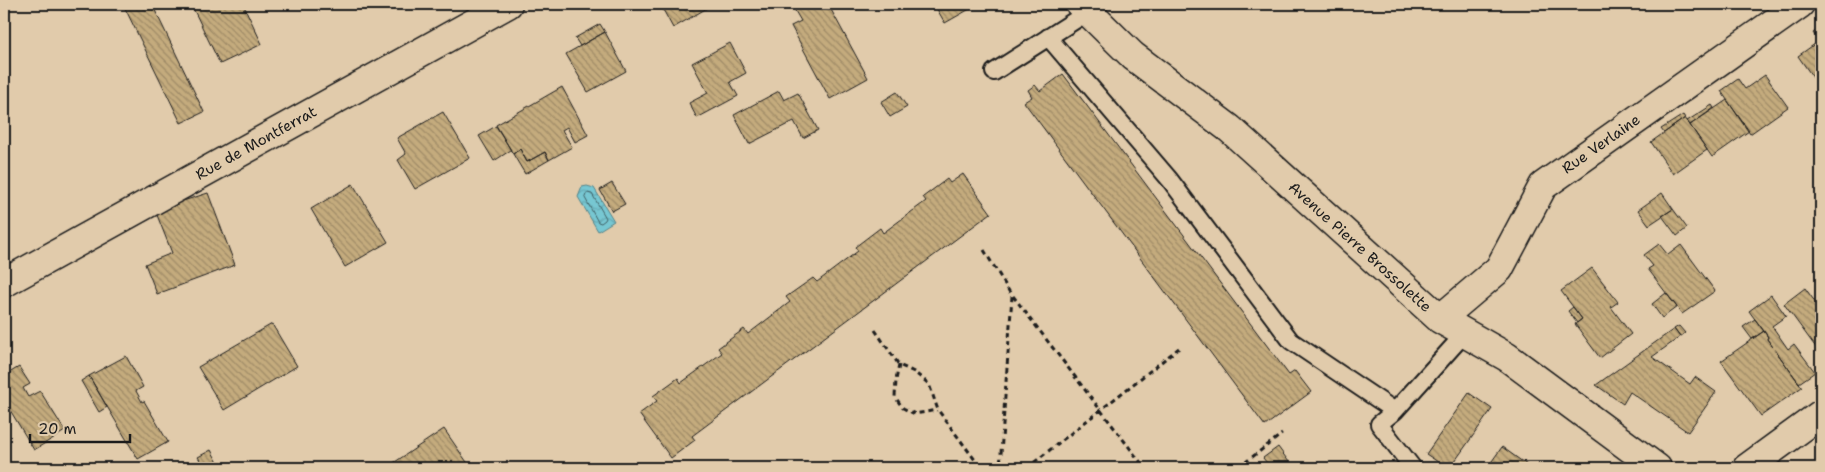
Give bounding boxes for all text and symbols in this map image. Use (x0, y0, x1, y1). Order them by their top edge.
street label: Rue de Montferrat (192, 101, 320, 185)
street label: Rue Verlaine (1558, 110, 1644, 178)
street label: Avenue Pierre Brossolette (1284, 177, 1436, 317)
scale bar (30, 412, 130, 444)
text: 20 m (38, 419, 77, 439)

